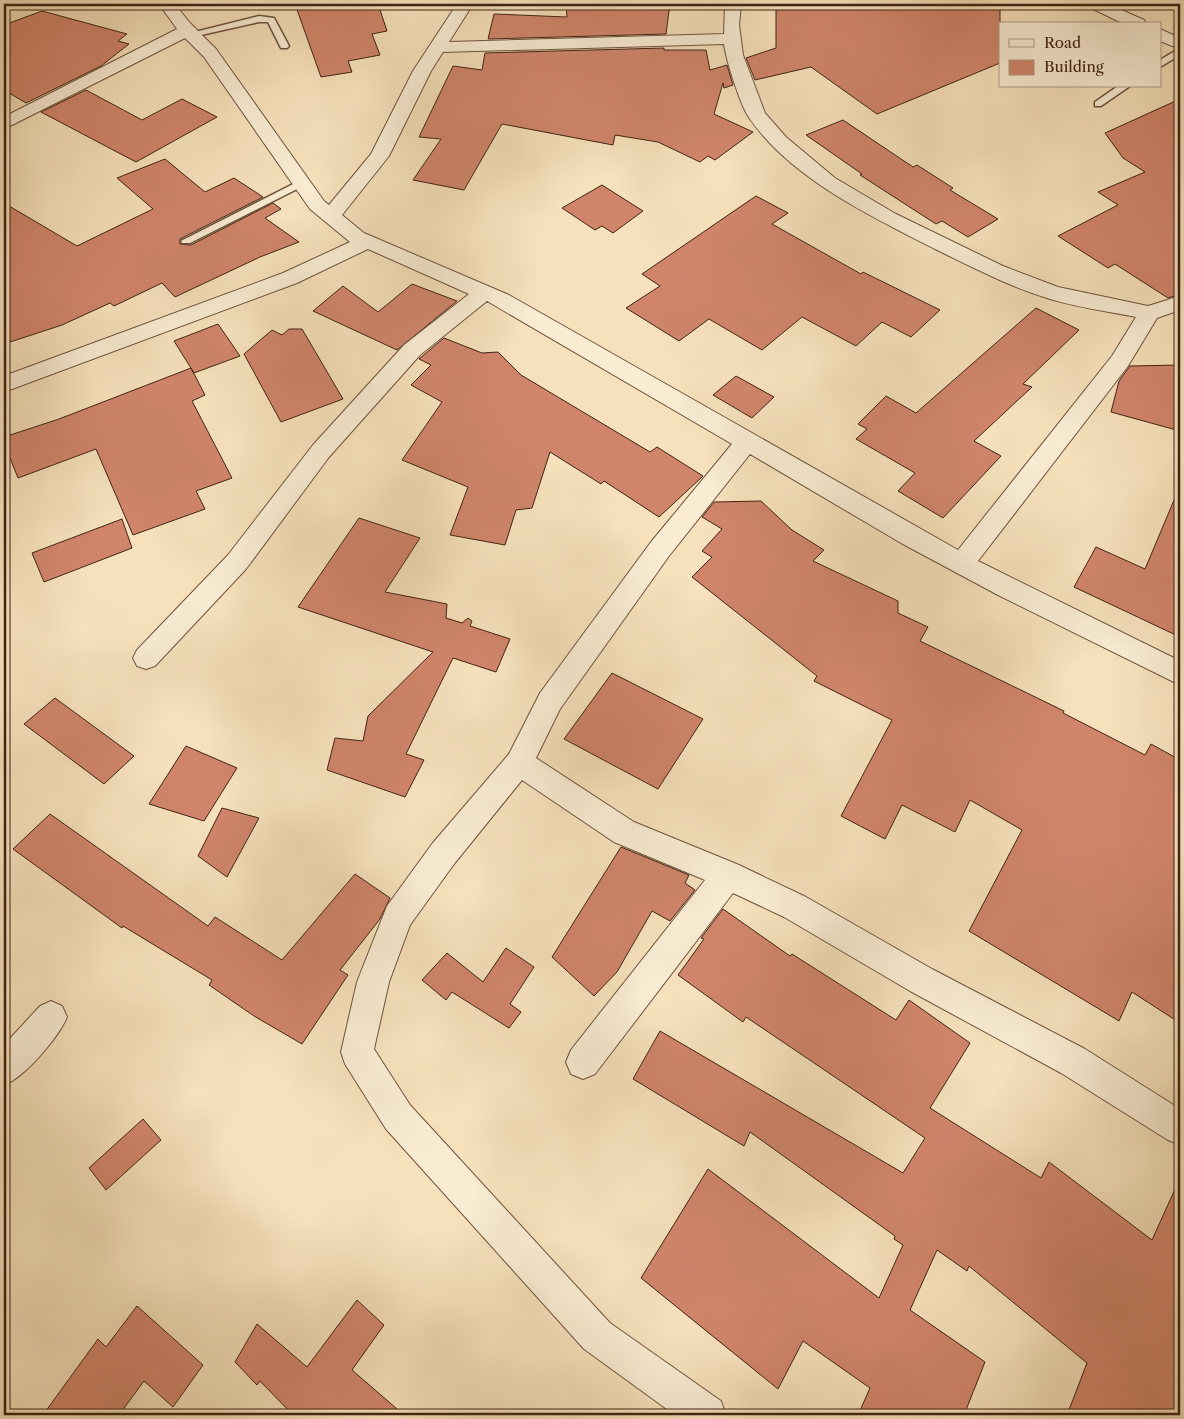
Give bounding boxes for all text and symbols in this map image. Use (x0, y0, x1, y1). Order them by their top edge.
legend (999, 22, 1162, 88)
text: Road (1044, 33, 1081, 52)
text: Building (1044, 57, 1104, 76)

